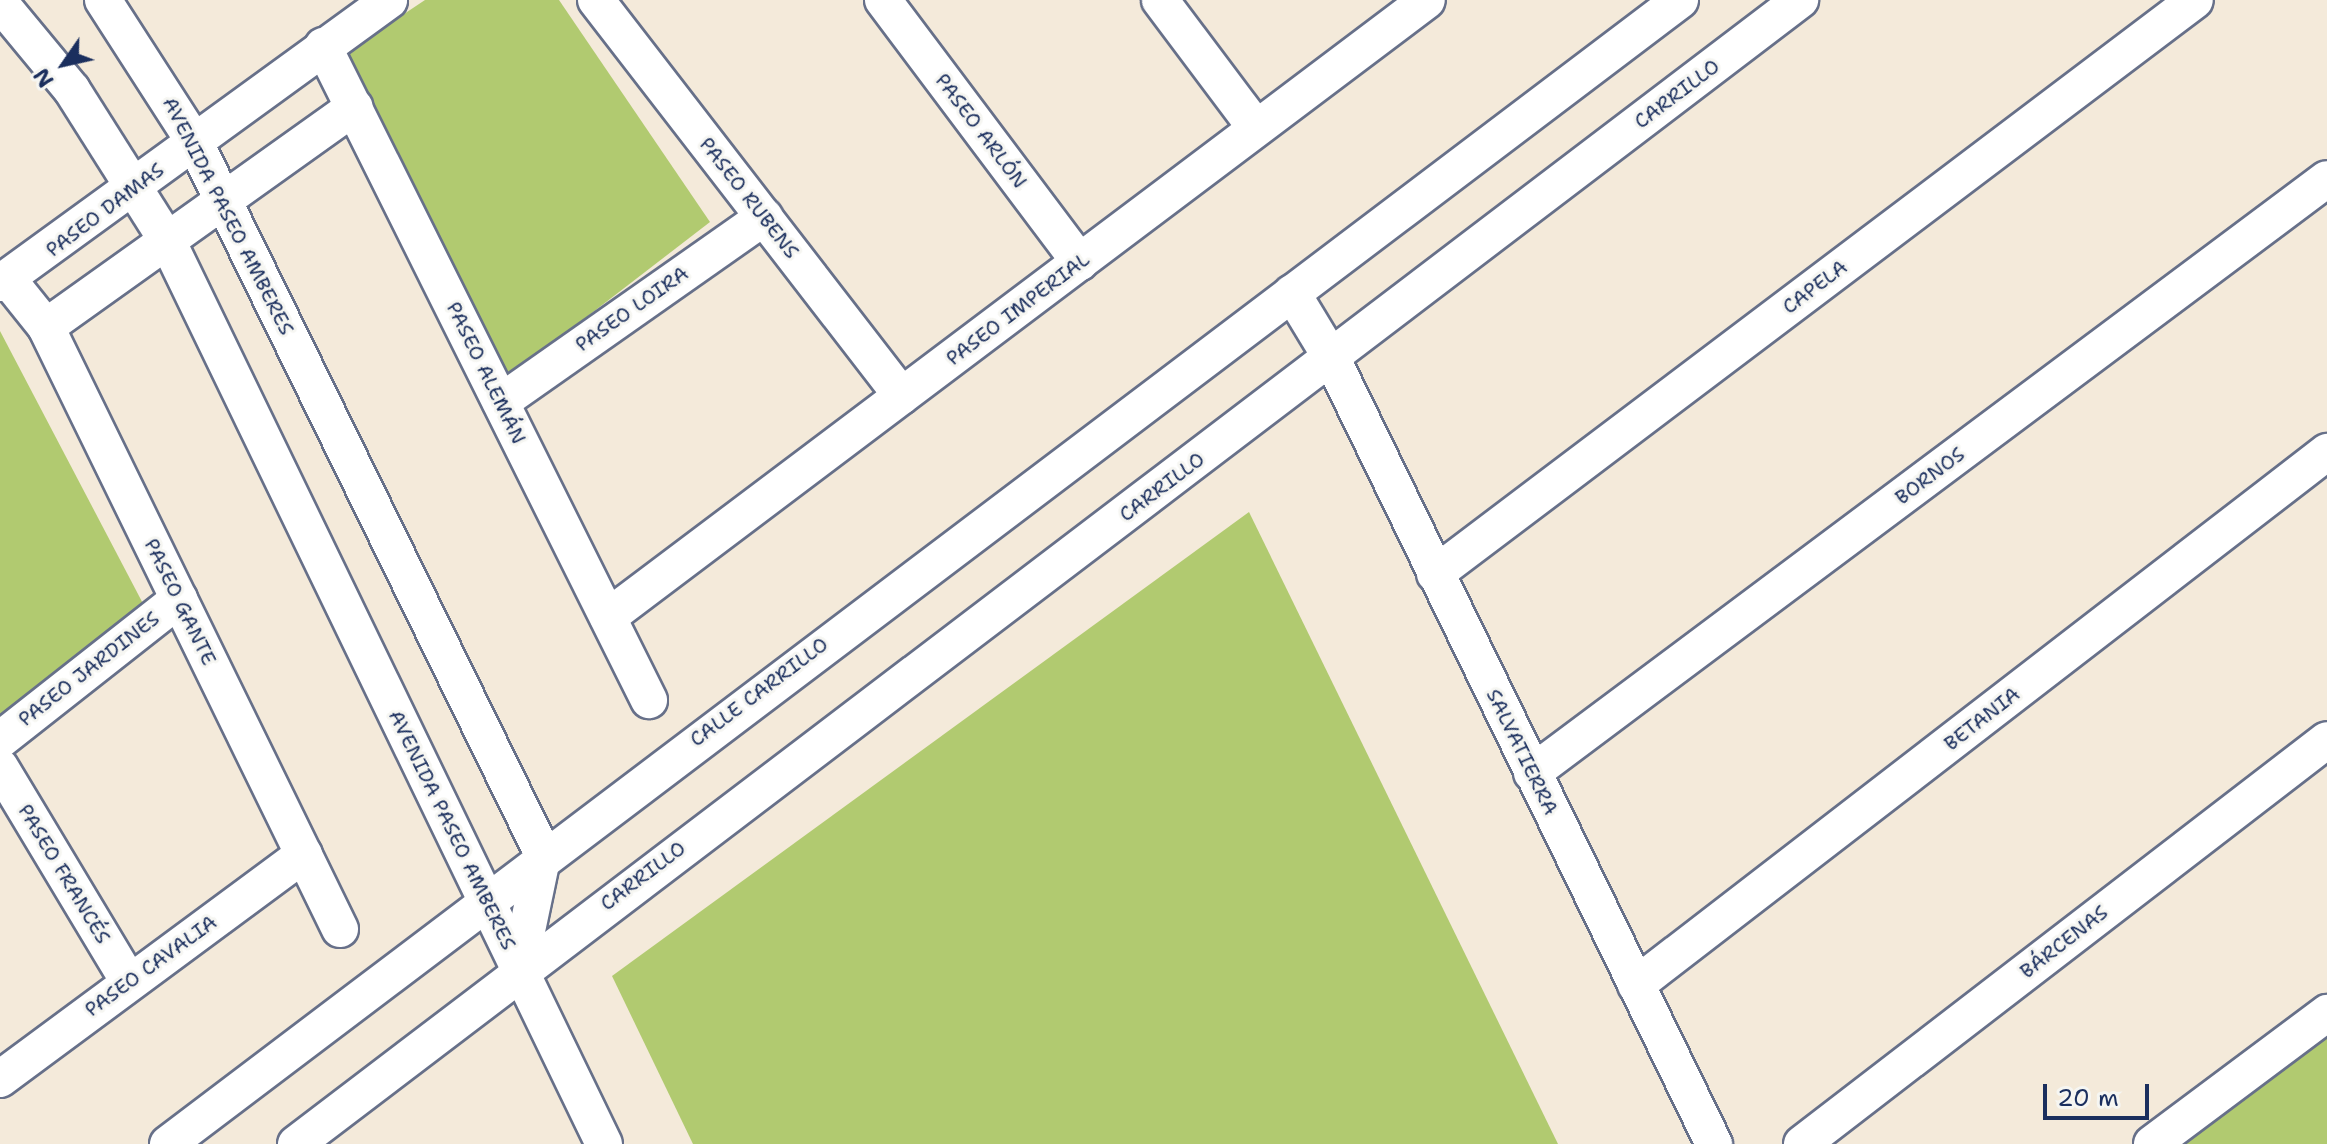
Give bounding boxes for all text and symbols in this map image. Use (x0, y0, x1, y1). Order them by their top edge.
north arrow (24, 24, 104, 104)
street label: CARRILLO (1630, 54, 1724, 134)
text: N (27, 62, 61, 93)
street label: PASEO ARLÓN (930, 69, 1032, 193)
street label: AVENIDA PASEO AMBERES (157, 93, 299, 339)
street label: PASEO RUBENS (694, 133, 804, 263)
street label: PASEO DAMAS (41, 158, 169, 262)
street label: PASEO IMPERIAL (942, 247, 1094, 371)
street label: CAPELA (1778, 255, 1852, 319)
street label: PASEO LOIRA (571, 261, 693, 357)
street label: PASEO ALEMÁN (441, 298, 531, 448)
street label: BORNOS (1891, 442, 1969, 510)
street label: CARRILLO (1115, 447, 1209, 527)
street label: PASEO GANTE (139, 535, 221, 669)
street label: PASEO JARDINES (14, 607, 164, 731)
street label: CALLE CARRILLO (685, 632, 833, 752)
street label: BETANIA (1939, 682, 2025, 756)
street label: SALVATIERRA (1481, 685, 1563, 819)
street label: AVENIDA PASEO AMBERES (383, 706, 521, 954)
street label: PASEO FRANCÉS (13, 800, 115, 948)
street label: CARRILLO (596, 836, 690, 916)
street label: BÁRCENAS (2015, 900, 2113, 984)
street label: PASEO CAVALIA (80, 910, 222, 1022)
scale bar (2047, 1068, 2153, 1118)
text: 20 m (2057, 1082, 2119, 1114)

